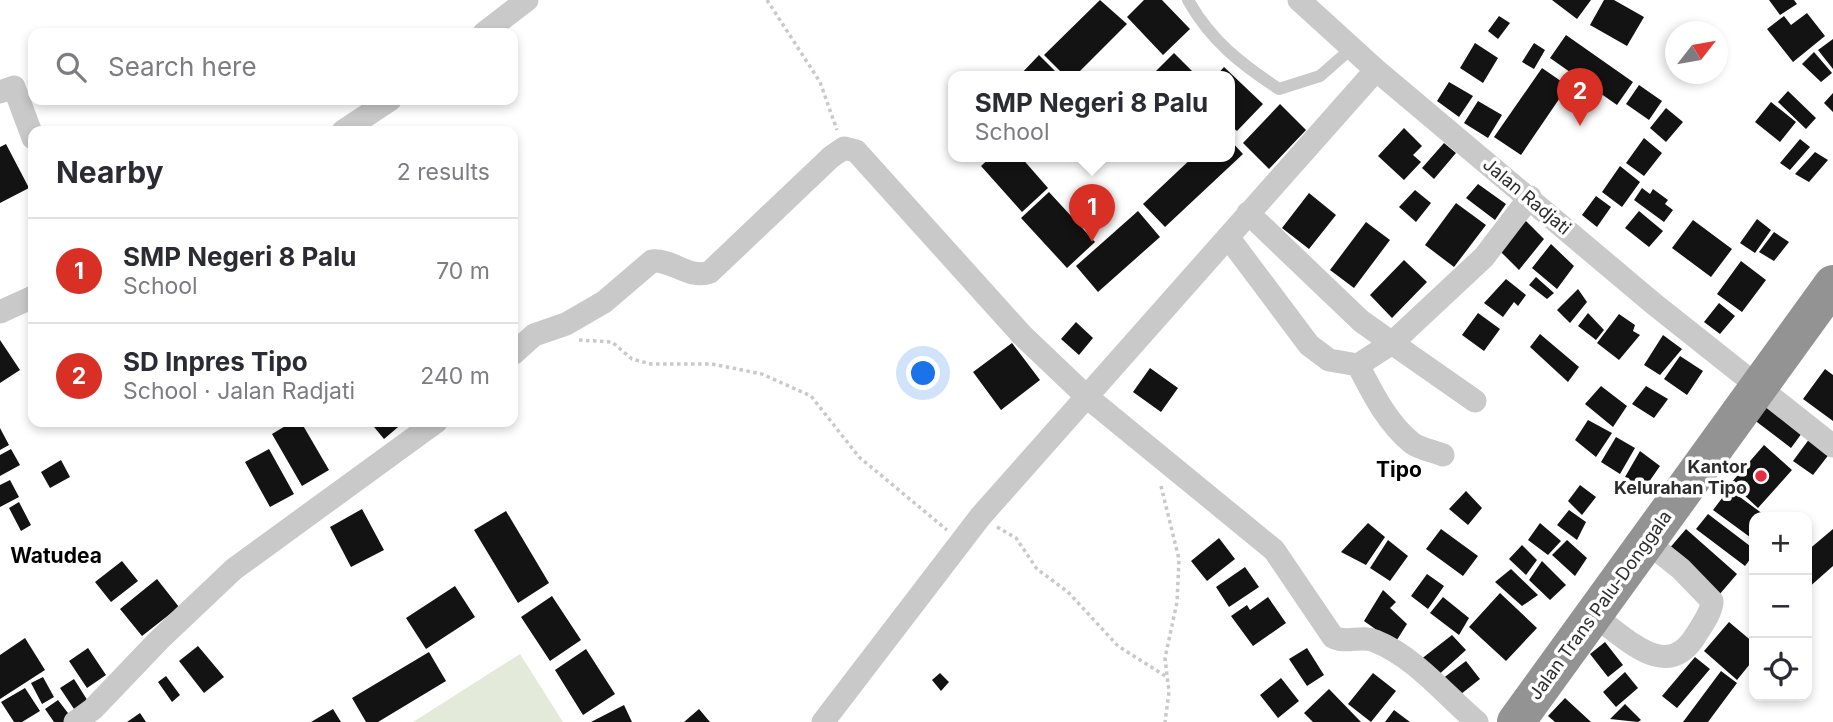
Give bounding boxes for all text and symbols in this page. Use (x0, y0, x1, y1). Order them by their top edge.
north arrow (1665, 21, 1728, 84)
search box (28, 28, 518, 105)
icon: search (52, 48, 90, 86)
text: Search here (108, 51, 257, 82)
pin: 2 (1557, 68, 1603, 126)
popup (948, 71, 1235, 162)
text: SMP Negeri 8 Palu (975, 87, 1208, 118)
text: School (975, 118, 1049, 146)
street label: Jalan Radjati (1479, 153, 1575, 239)
text: Nearby (56, 154, 164, 190)
text: 2 results (397, 158, 490, 186)
pin: 1 (1069, 184, 1115, 242)
text: SMP Negeri 8 Palu (123, 241, 356, 272)
text: 1 (74, 257, 84, 285)
text: 70 m (436, 257, 490, 285)
text: School (123, 272, 198, 300)
text: SD Inpres Tipo (123, 346, 308, 377)
your location (906, 356, 940, 390)
text: 2 (72, 362, 86, 390)
text: 240 m (420, 362, 490, 390)
text: School · Jalan Radjati (123, 377, 355, 405)
place label: Kantor Kelurahan Tipo (1614, 456, 1747, 498)
district label: Tipo (1376, 457, 1422, 482)
marker: Kantor Kelurahan Tipo (1753, 468, 1769, 484)
street label: Jalan Trans Palu-Donggala (1524, 506, 1676, 704)
map controls (1749, 512, 1812, 701)
button: + (1749, 512, 1812, 575)
district label: Watudea (10, 543, 102, 568)
button: − (1749, 575, 1812, 638)
button: locate (1749, 638, 1812, 701)

